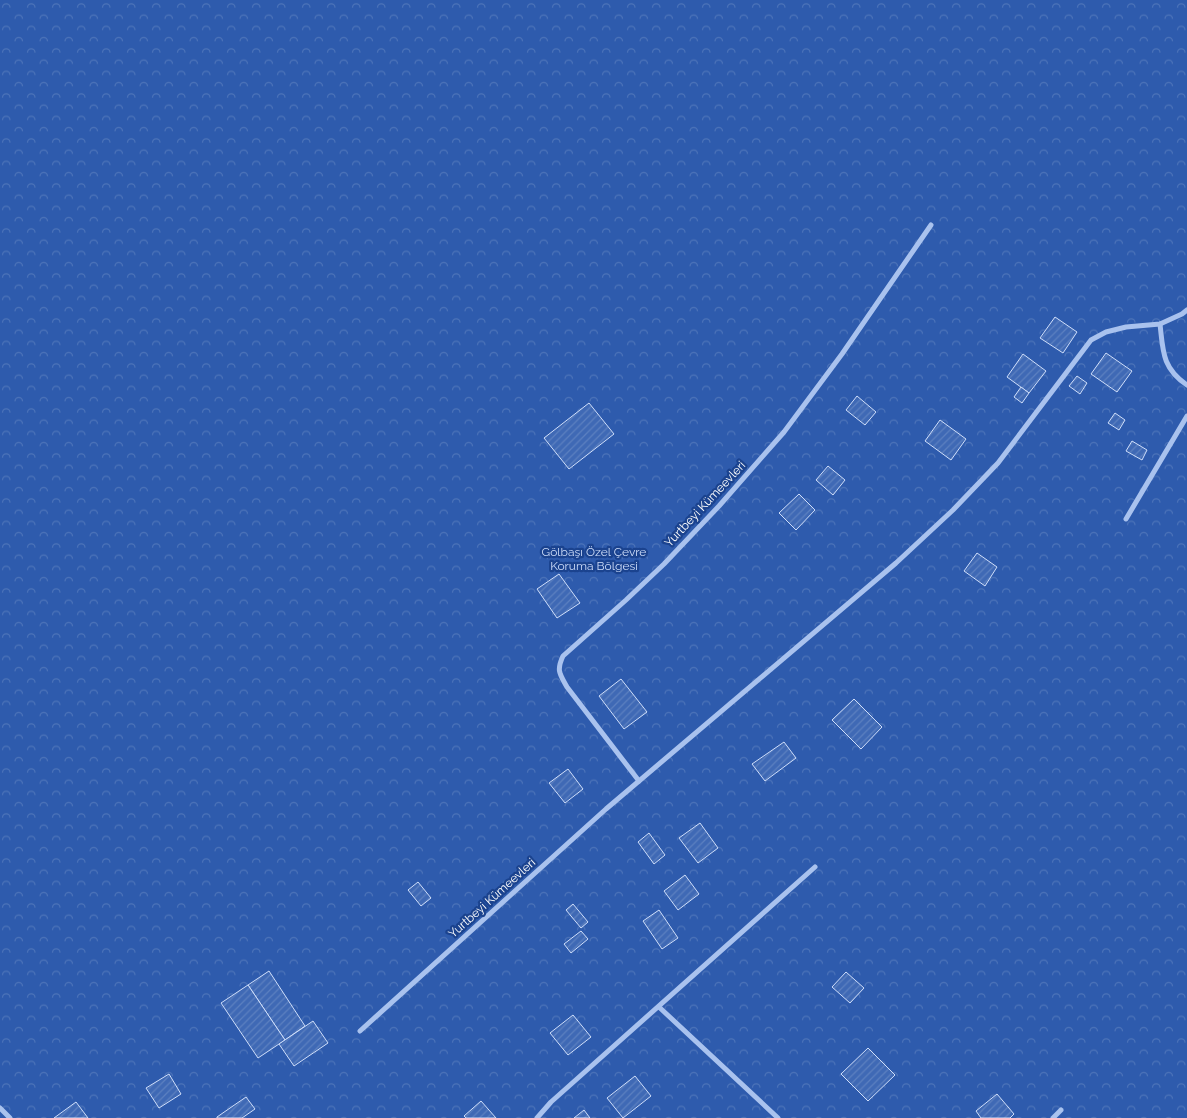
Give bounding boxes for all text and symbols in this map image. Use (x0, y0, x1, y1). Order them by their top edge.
street label: Yurtbeyi Kümeevleri (662, 458, 748, 550)
park label: Gölbaşı Özel Çevre Koruma Bölgesi (542, 545, 646, 573)
street label: Yurtbeyi Kümeevleri (446, 855, 538, 941)

